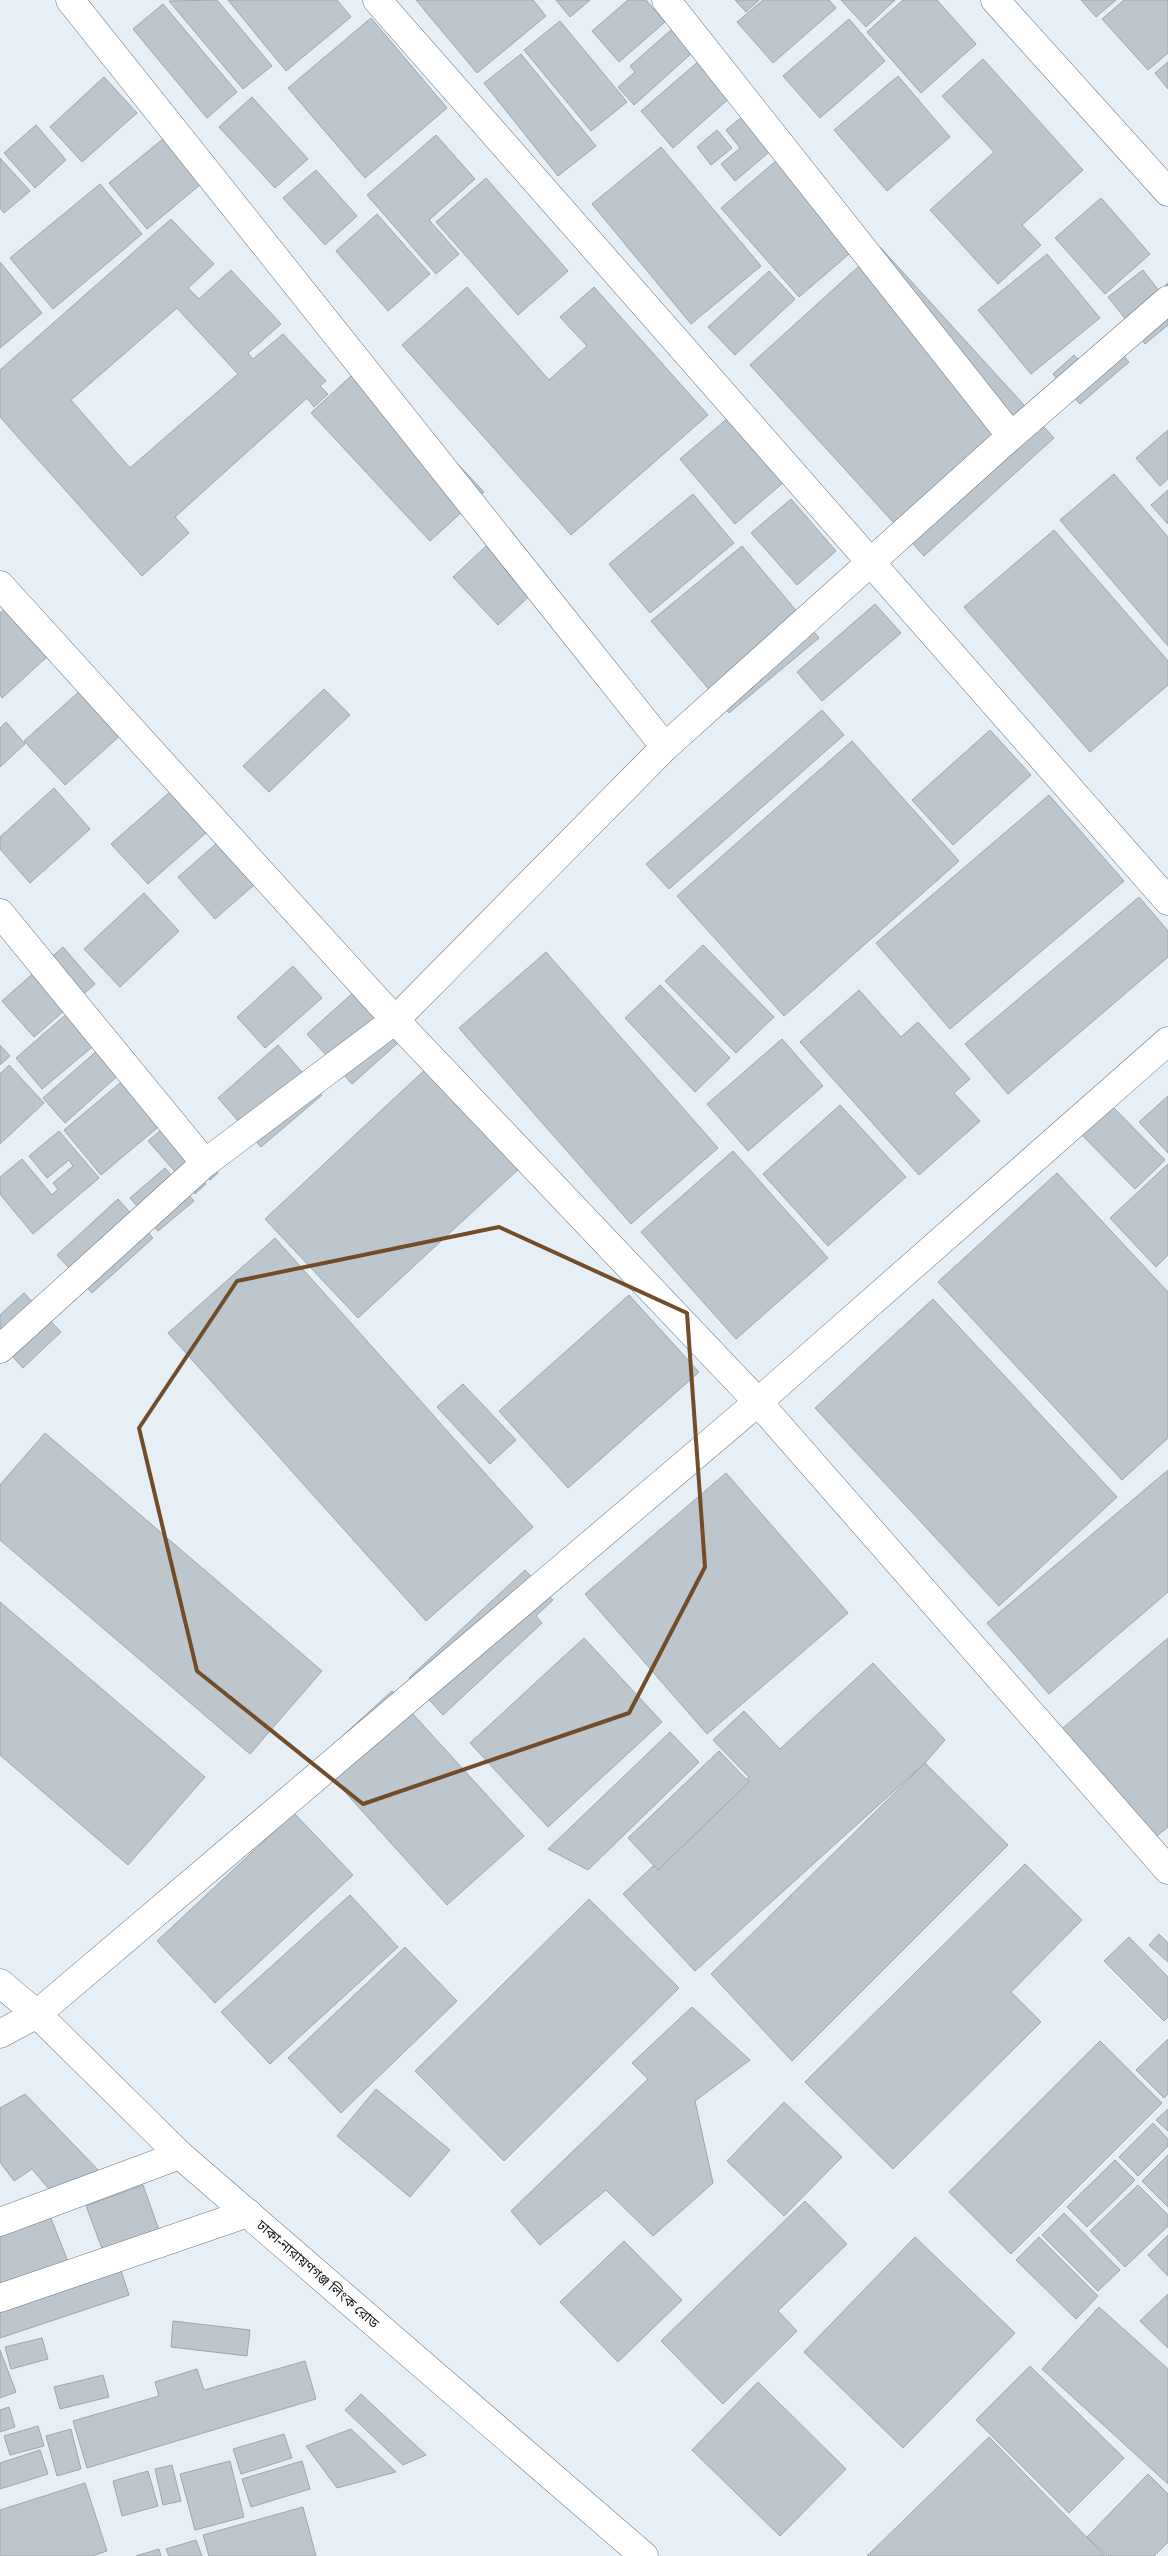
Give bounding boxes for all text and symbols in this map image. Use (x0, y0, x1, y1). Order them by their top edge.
street label: ঢাকা-নারায়ণগঞ্জ লিংক রোড (252, 2215, 384, 2333)

